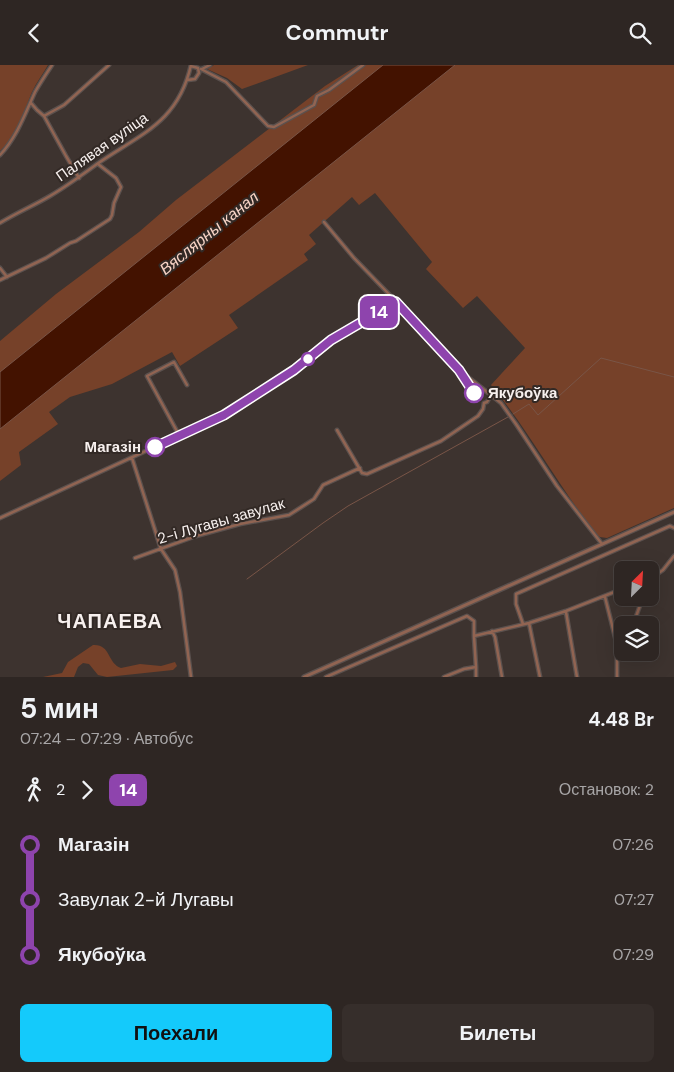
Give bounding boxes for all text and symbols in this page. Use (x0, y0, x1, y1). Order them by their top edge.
text: Commutr (285, 18, 389, 47)
icon: back (20, 19, 48, 47)
icon: search (626, 19, 654, 47)
street label: Палявая вуліца (52, 107, 153, 186)
water label: Вяслярны канал (155, 187, 263, 279)
line badge: 14 (356, 296, 402, 328)
text: 14 (370, 300, 388, 324)
unlabelled marker (301, 352, 315, 366)
marker: Якубоўка (464, 383, 484, 403)
place label: Якубоўка (488, 383, 558, 403)
place label: Магазін (85, 437, 141, 457)
marker: Магазін (145, 437, 165, 457)
street label: 2-і Лугавы завулак (155, 493, 287, 549)
north arrow (614, 561, 659, 606)
map controls (614, 561, 659, 661)
district label: ЧАПАЕВА (57, 608, 163, 634)
button: layers (614, 616, 659, 661)
text: 5 мин (20, 690, 99, 727)
text: 4.48 Br (588, 707, 654, 732)
text: 07:24 – 07:29 · Автобус (20, 728, 193, 749)
icon: walk (20, 776, 48, 804)
icon: forward (73, 776, 101, 804)
text: 14 (119, 778, 137, 802)
text: 2 (56, 779, 65, 800)
text: Остановок: 2 (559, 779, 654, 800)
text: Магазін (58, 832, 130, 857)
text: 07:26 (612, 834, 654, 855)
text: Завулак 2-й Лугавы (58, 887, 234, 912)
text: 07:27 (614, 889, 654, 910)
text: Якубоўка (58, 942, 146, 967)
text: 07:29 (612, 944, 654, 965)
button: Поехали (20, 1004, 332, 1062)
button: Билеты (342, 1004, 654, 1062)

